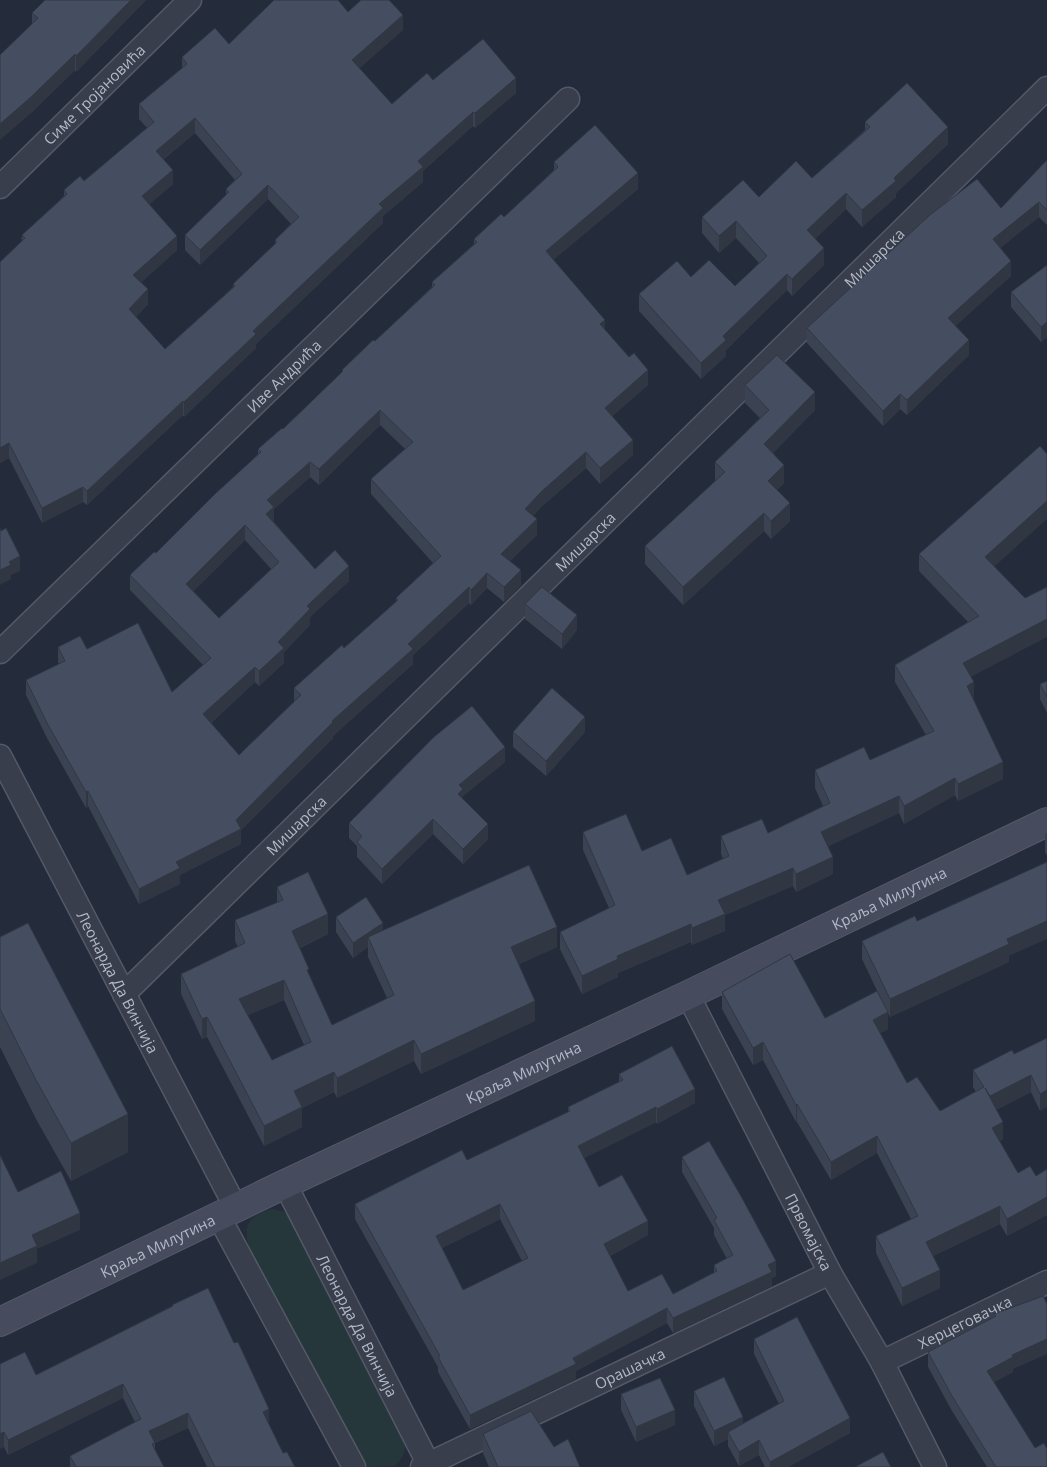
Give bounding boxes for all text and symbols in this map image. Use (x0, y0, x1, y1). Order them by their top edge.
street label: Симе Тројановића (39, 40, 149, 149)
street label: Мишарска (839, 224, 909, 292)
street label: Иве Андрића (242, 335, 325, 417)
street label: Мишарска (550, 507, 620, 576)
street label: Мишарска (261, 791, 331, 859)
street label: Краља Милутина (828, 862, 950, 934)
street label: Леонарда Да Винчија (73, 907, 163, 1057)
street label: Краља Милутина (463, 1037, 584, 1108)
street label: Првомајска (781, 1190, 837, 1274)
street label: Краља Милутина (97, 1209, 218, 1282)
street label: Леонарда Да Винчија (313, 1251, 402, 1400)
street label: Херцеговачка (915, 1291, 1015, 1353)
street label: Орашачка (591, 1343, 668, 1394)

